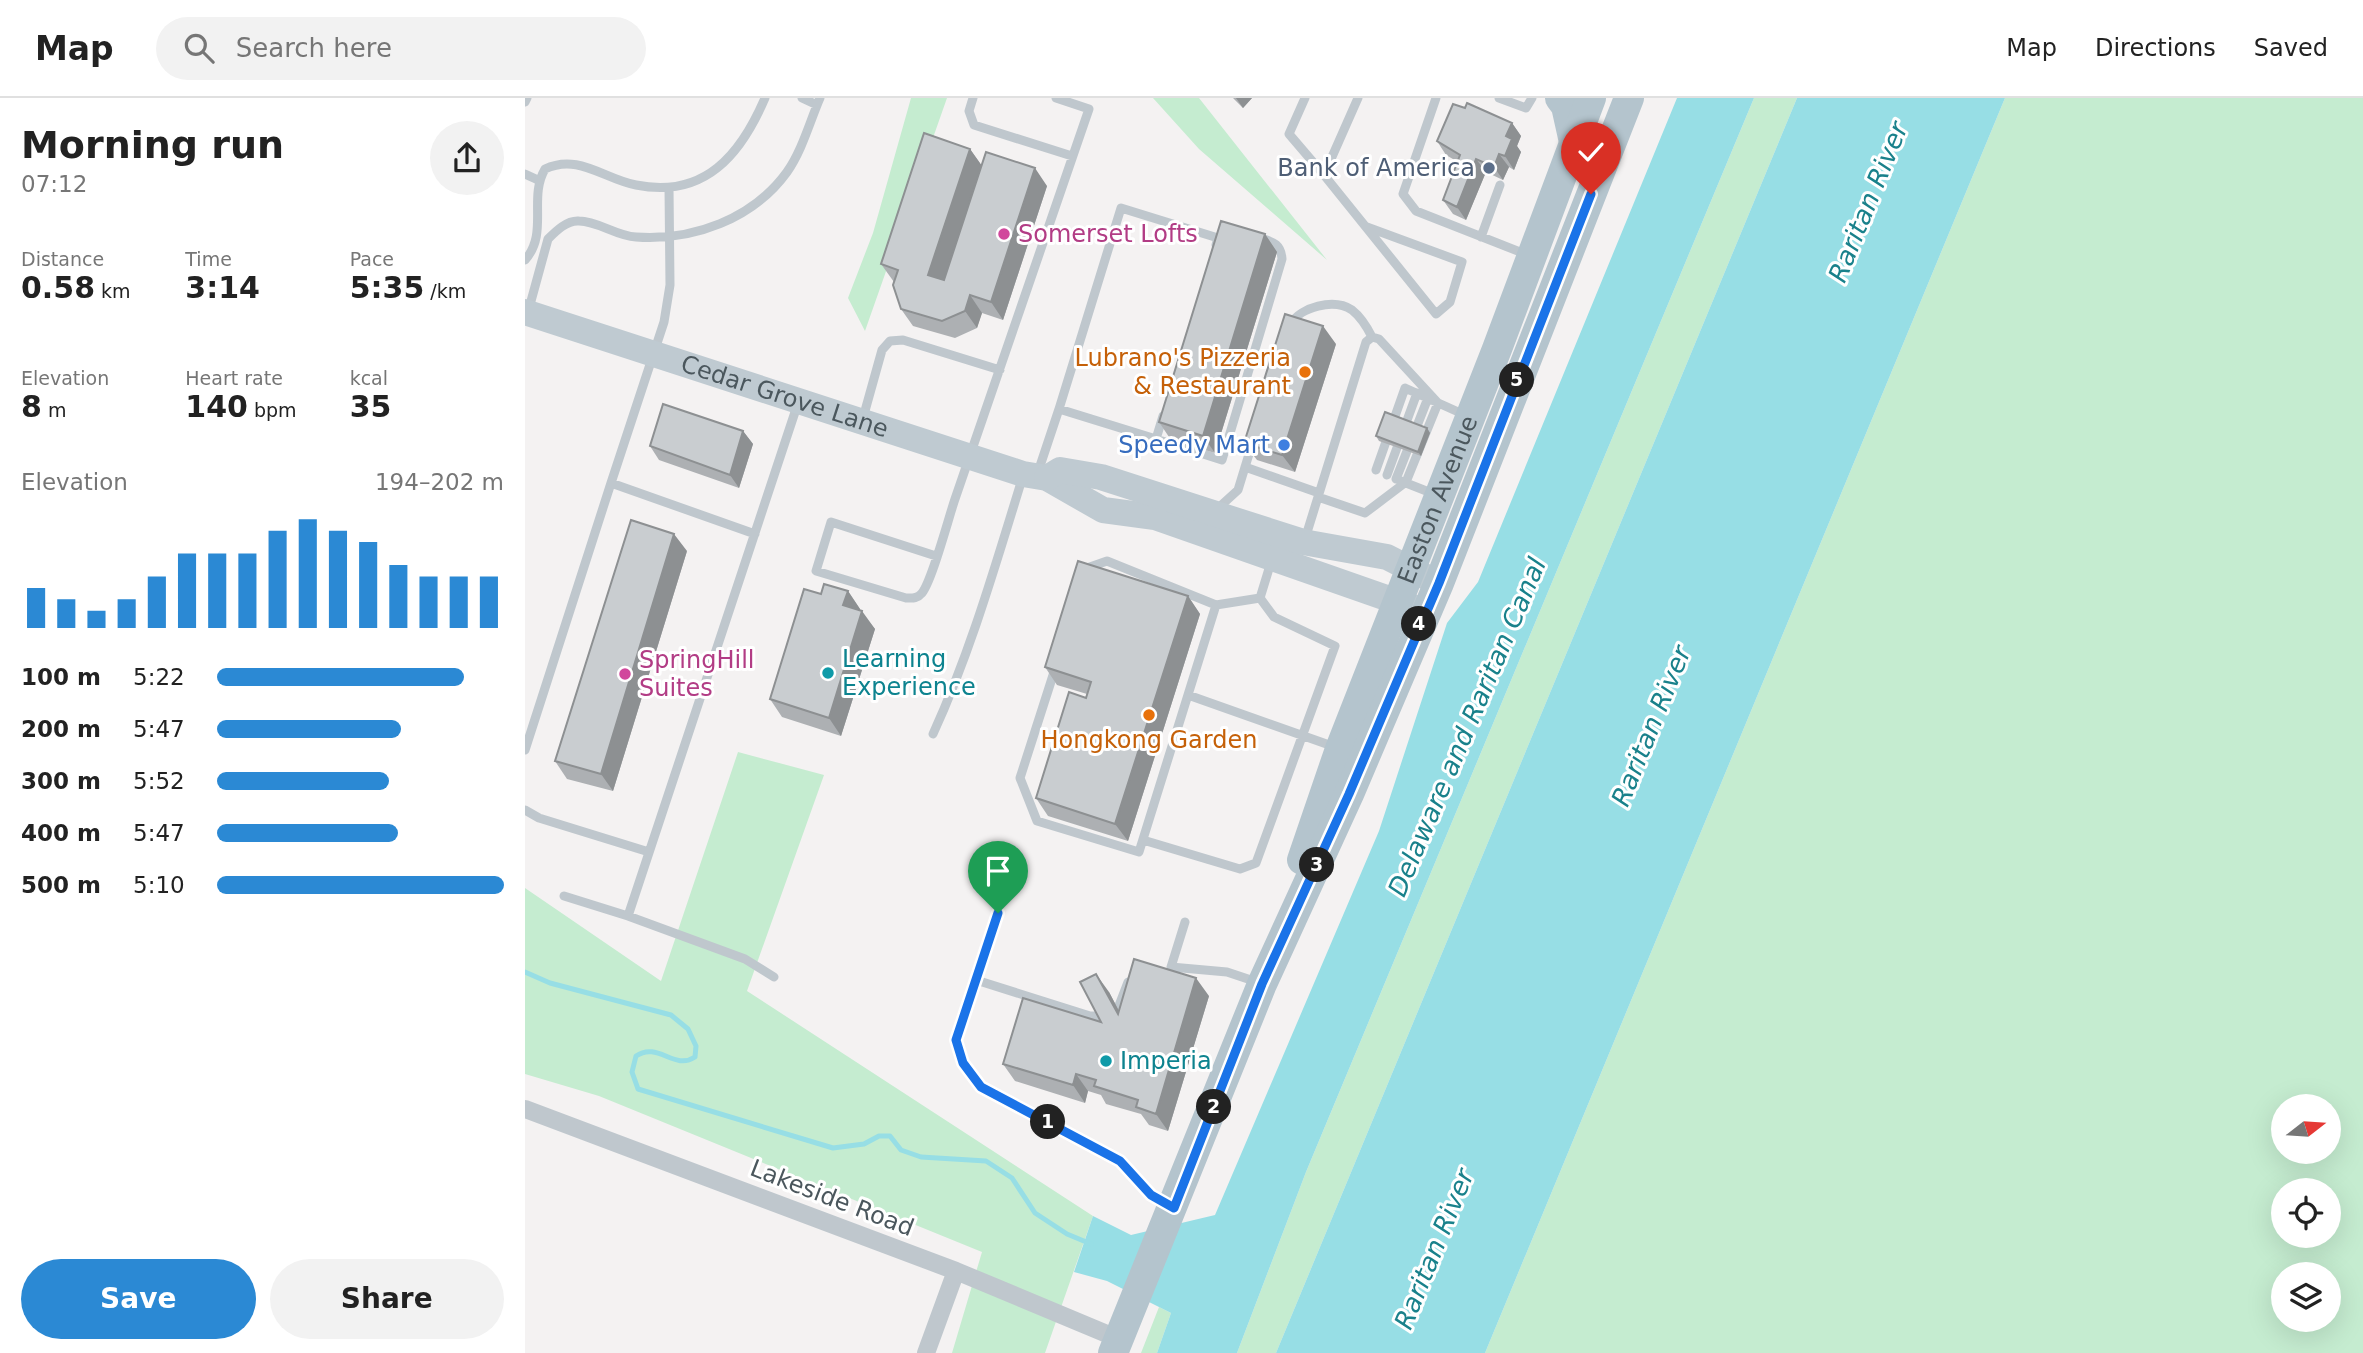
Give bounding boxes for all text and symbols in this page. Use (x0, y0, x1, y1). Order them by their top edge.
search box (156, 17, 646, 80)
text: Map (35, 29, 114, 68)
icon: search (180, 29, 218, 67)
text: Search here (236, 33, 392, 63)
text: Map (2006, 34, 2057, 62)
text: Directions (2095, 34, 2216, 62)
text: Saved (2254, 34, 2328, 62)
water label: Raritan River (1822, 115, 1915, 287)
button: share (430, 121, 504, 195)
pin (1561, 122, 1621, 194)
text: Morning run (21, 123, 284, 167)
icon: check (1572, 133, 1610, 171)
place label: Bank of America (1277, 154, 1475, 182)
marker: Bank of America (1481, 160, 1497, 176)
text: 07:12 (21, 171, 87, 197)
place label: Somerset Lofts (1018, 220, 1198, 248)
marker: Somerset Lofts (996, 226, 1012, 242)
text: Distance (21, 248, 104, 270)
text: Time (185, 248, 232, 270)
text: Pace (350, 248, 394, 270)
text: 0.58 (21, 270, 95, 305)
text: 3:14 (185, 270, 260, 305)
text: 5:35 (350, 270, 424, 305)
text: km (95, 280, 131, 302)
text: /km (424, 280, 466, 302)
place label: Lubrano's Pizzeria & Restaurant (1075, 344, 1291, 400)
street label: Cedar Grove Lane (677, 350, 892, 443)
pin: 5 (1499, 362, 1535, 398)
marker: Lubrano's Pizzeria & Restaurant (1297, 364, 1313, 380)
text: Elevation (21, 367, 109, 389)
text: Heart rate (185, 367, 283, 389)
text: kcal (350, 367, 388, 389)
text: 5 (1510, 368, 1523, 390)
text: 8 (21, 389, 42, 424)
text: 140 (185, 389, 248, 424)
text: 35 (350, 389, 391, 424)
text: m (42, 399, 66, 421)
text: bpm (248, 399, 297, 421)
street label: Easton Avenue (1392, 412, 1483, 588)
place label: Speedy Mart (1118, 431, 1270, 459)
marker: Speedy Mart (1276, 437, 1292, 453)
text: Elevation (21, 469, 128, 495)
text: 194–202 m (375, 469, 504, 495)
water label: Delaware and Raritan Canal (1382, 552, 1552, 901)
pin: 4 (1401, 606, 1437, 642)
text: 4 (1412, 612, 1425, 634)
water label: Raritan River (1605, 639, 1698, 811)
place label: Learning Experience (842, 645, 976, 701)
place label: SpringHill Suites (639, 646, 755, 702)
text: 100 m (21, 664, 101, 690)
text: 5:22 (133, 664, 185, 690)
marker: Learning Experience (820, 665, 836, 681)
marker: SpringHill Suites (617, 666, 633, 682)
marker: Hongkong Garden (1141, 707, 1157, 723)
text: 200 m (21, 716, 101, 742)
text: 5:47 (133, 716, 185, 742)
place label: Hongkong Garden (1041, 726, 1257, 754)
text: 300 m (21, 768, 101, 794)
text: 5:52 (133, 768, 185, 794)
text: 400 m (21, 820, 101, 846)
text: 5:47 (133, 820, 185, 846)
pin (968, 841, 1028, 913)
pin: 3 (1299, 848, 1335, 882)
icon: arrive (979, 852, 1017, 890)
text: 3 (1310, 853, 1323, 875)
text: 500 m (21, 872, 101, 898)
text: 5:10 (133, 872, 185, 898)
place label: Imperia (1120, 1047, 1212, 1075)
marker: Imperia (1098, 1053, 1114, 1069)
pin: 2 (1197, 1090, 1231, 1124)
north arrow (2271, 1094, 2341, 1164)
map controls (2271, 1094, 2341, 1332)
text: 2 (1207, 1095, 1220, 1117)
pin: 1 (1030, 1104, 1065, 1140)
text: 1 (1041, 1110, 1054, 1132)
street label: Lakeside Road (746, 1154, 918, 1242)
water label: Raritan River (1388, 1162, 1481, 1334)
button: locate (2271, 1178, 2341, 1248)
button: Save (21, 1259, 256, 1339)
button: Share (270, 1259, 504, 1339)
button: layers (2271, 1262, 2341, 1332)

